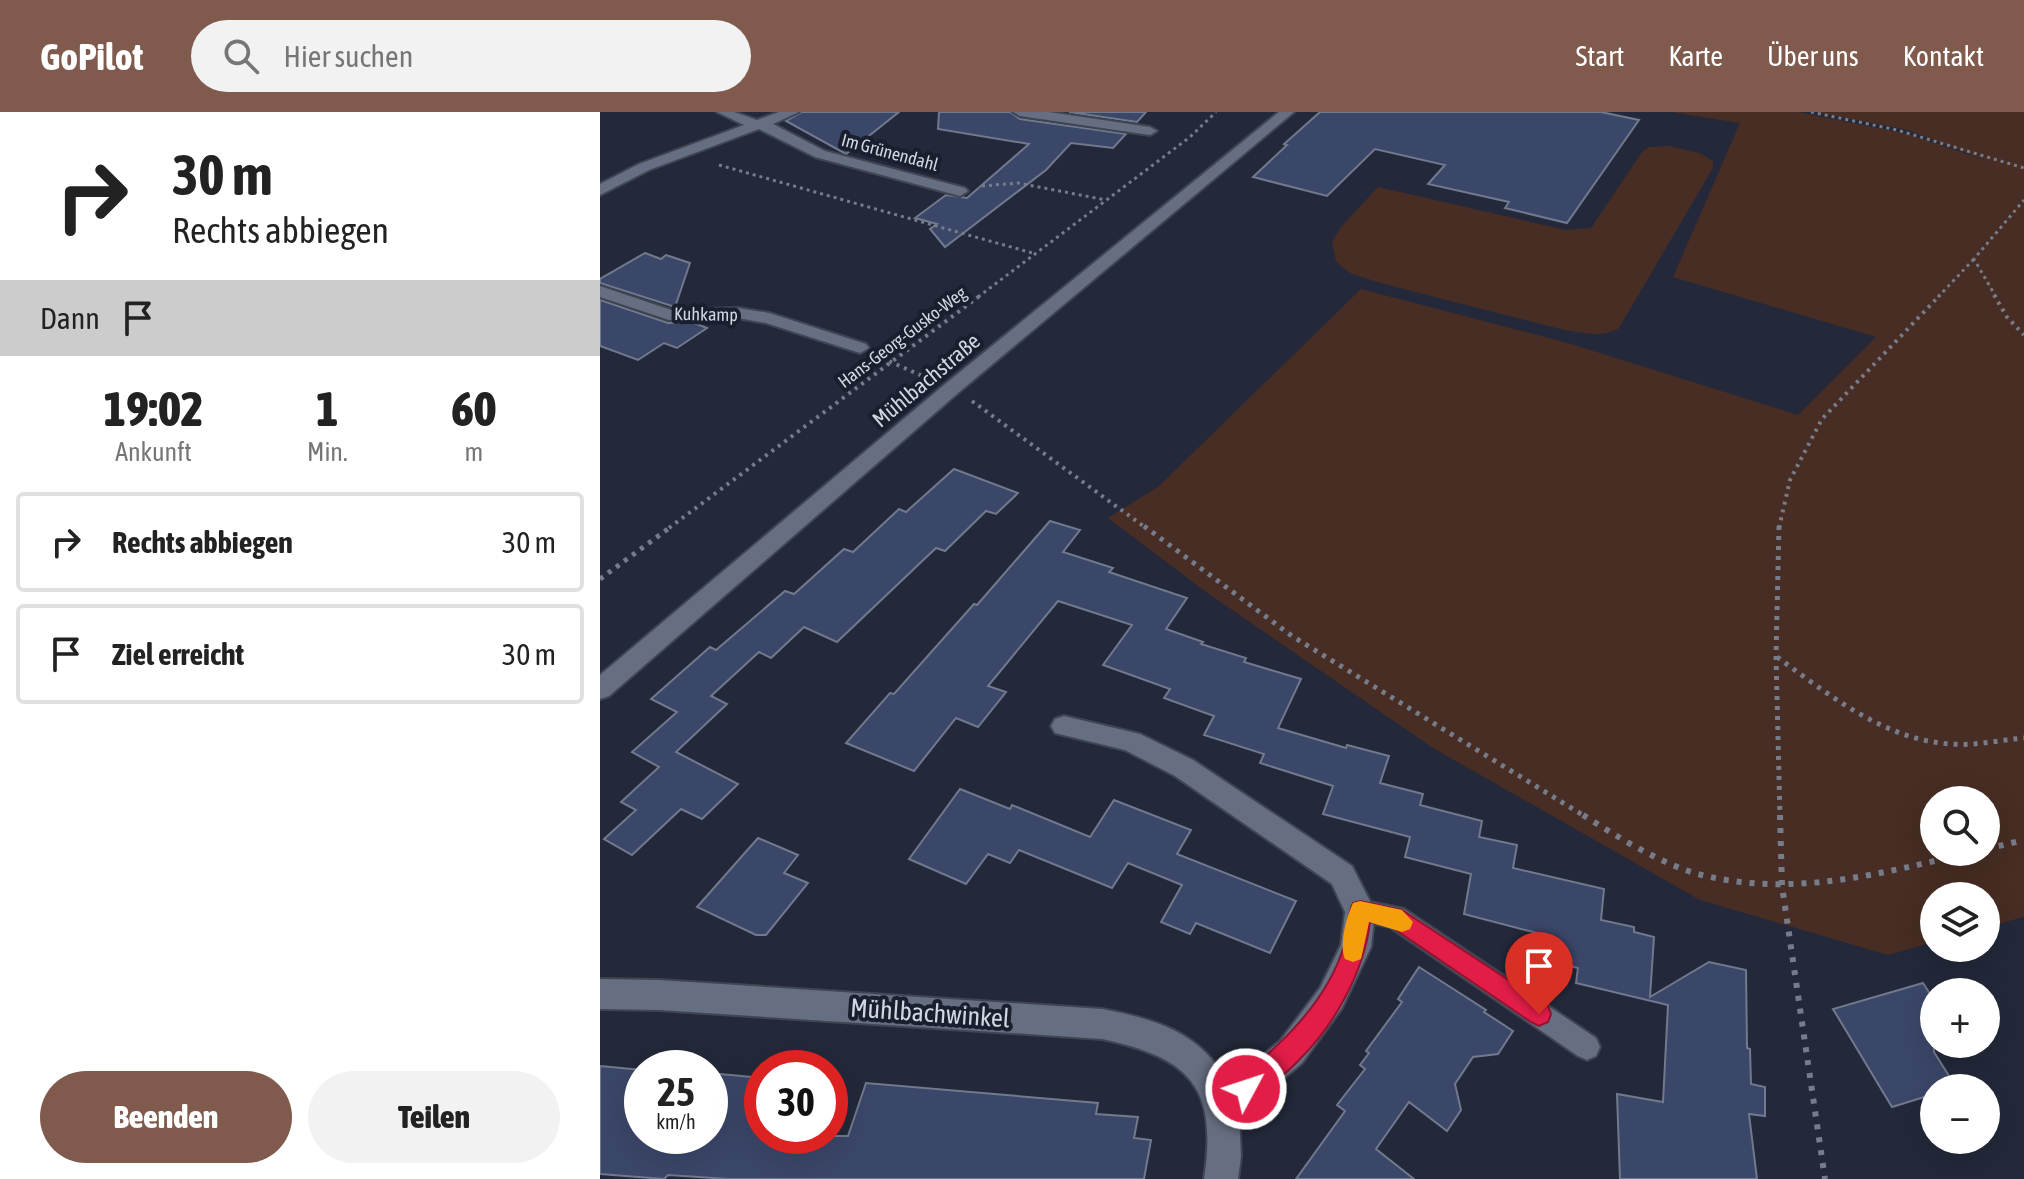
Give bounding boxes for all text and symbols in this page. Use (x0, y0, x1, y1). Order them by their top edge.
search box (191, 20, 751, 92)
icon: search (219, 34, 263, 78)
text: GoPilot (40, 35, 143, 78)
text: Hier suchen (283, 39, 413, 73)
text: Start (1575, 40, 1624, 72)
text: Karte (1668, 40, 1723, 72)
text: Über uns (1767, 40, 1859, 72)
text: Kontakt (1903, 40, 1984, 72)
street label: Im Grünendahl (839, 129, 941, 175)
text: 30 m (172, 143, 273, 207)
icon: right (40, 144, 144, 248)
text: Rechts abbiegen (172, 209, 389, 251)
street label: Hans-Georg-Gusko-Weg (834, 282, 970, 392)
icon: arrive (116, 296, 160, 340)
text: Dann (40, 301, 100, 335)
street label: Kuhkamp (674, 303, 738, 325)
street label: Mühlbachstraße (867, 328, 985, 432)
text: 19:02 (104, 381, 203, 436)
text: 1 (316, 381, 339, 436)
text: 60 (451, 381, 496, 436)
text: Ankunft (115, 437, 192, 467)
text: Min. (307, 437, 348, 467)
text: m (464, 437, 483, 467)
icon: right (44, 520, 88, 564)
text: Rechts abbiegen (112, 525, 293, 559)
text: 30 m (502, 525, 556, 559)
icon: arrive (44, 632, 88, 676)
text: Ziel erreicht (112, 637, 244, 671)
text: 30 m (502, 637, 556, 671)
map controls (1920, 786, 2000, 1154)
button: search (1920, 786, 2000, 866)
button: layers (1920, 882, 2000, 962)
pin (1505, 932, 1573, 1014)
icon: arrive (1517, 944, 1561, 988)
button: + (1920, 978, 2000, 1058)
street label: Mühlbachwinkel (849, 992, 1011, 1034)
position arrow (1204, 1047, 1288, 1131)
speed limit sign: 30 (744, 1050, 848, 1154)
text: 25 (657, 1069, 695, 1114)
button: Beenden (40, 1071, 292, 1163)
button: Teilen (308, 1071, 560, 1163)
button: − (1920, 1074, 2000, 1154)
text: km/h (656, 1110, 696, 1133)

